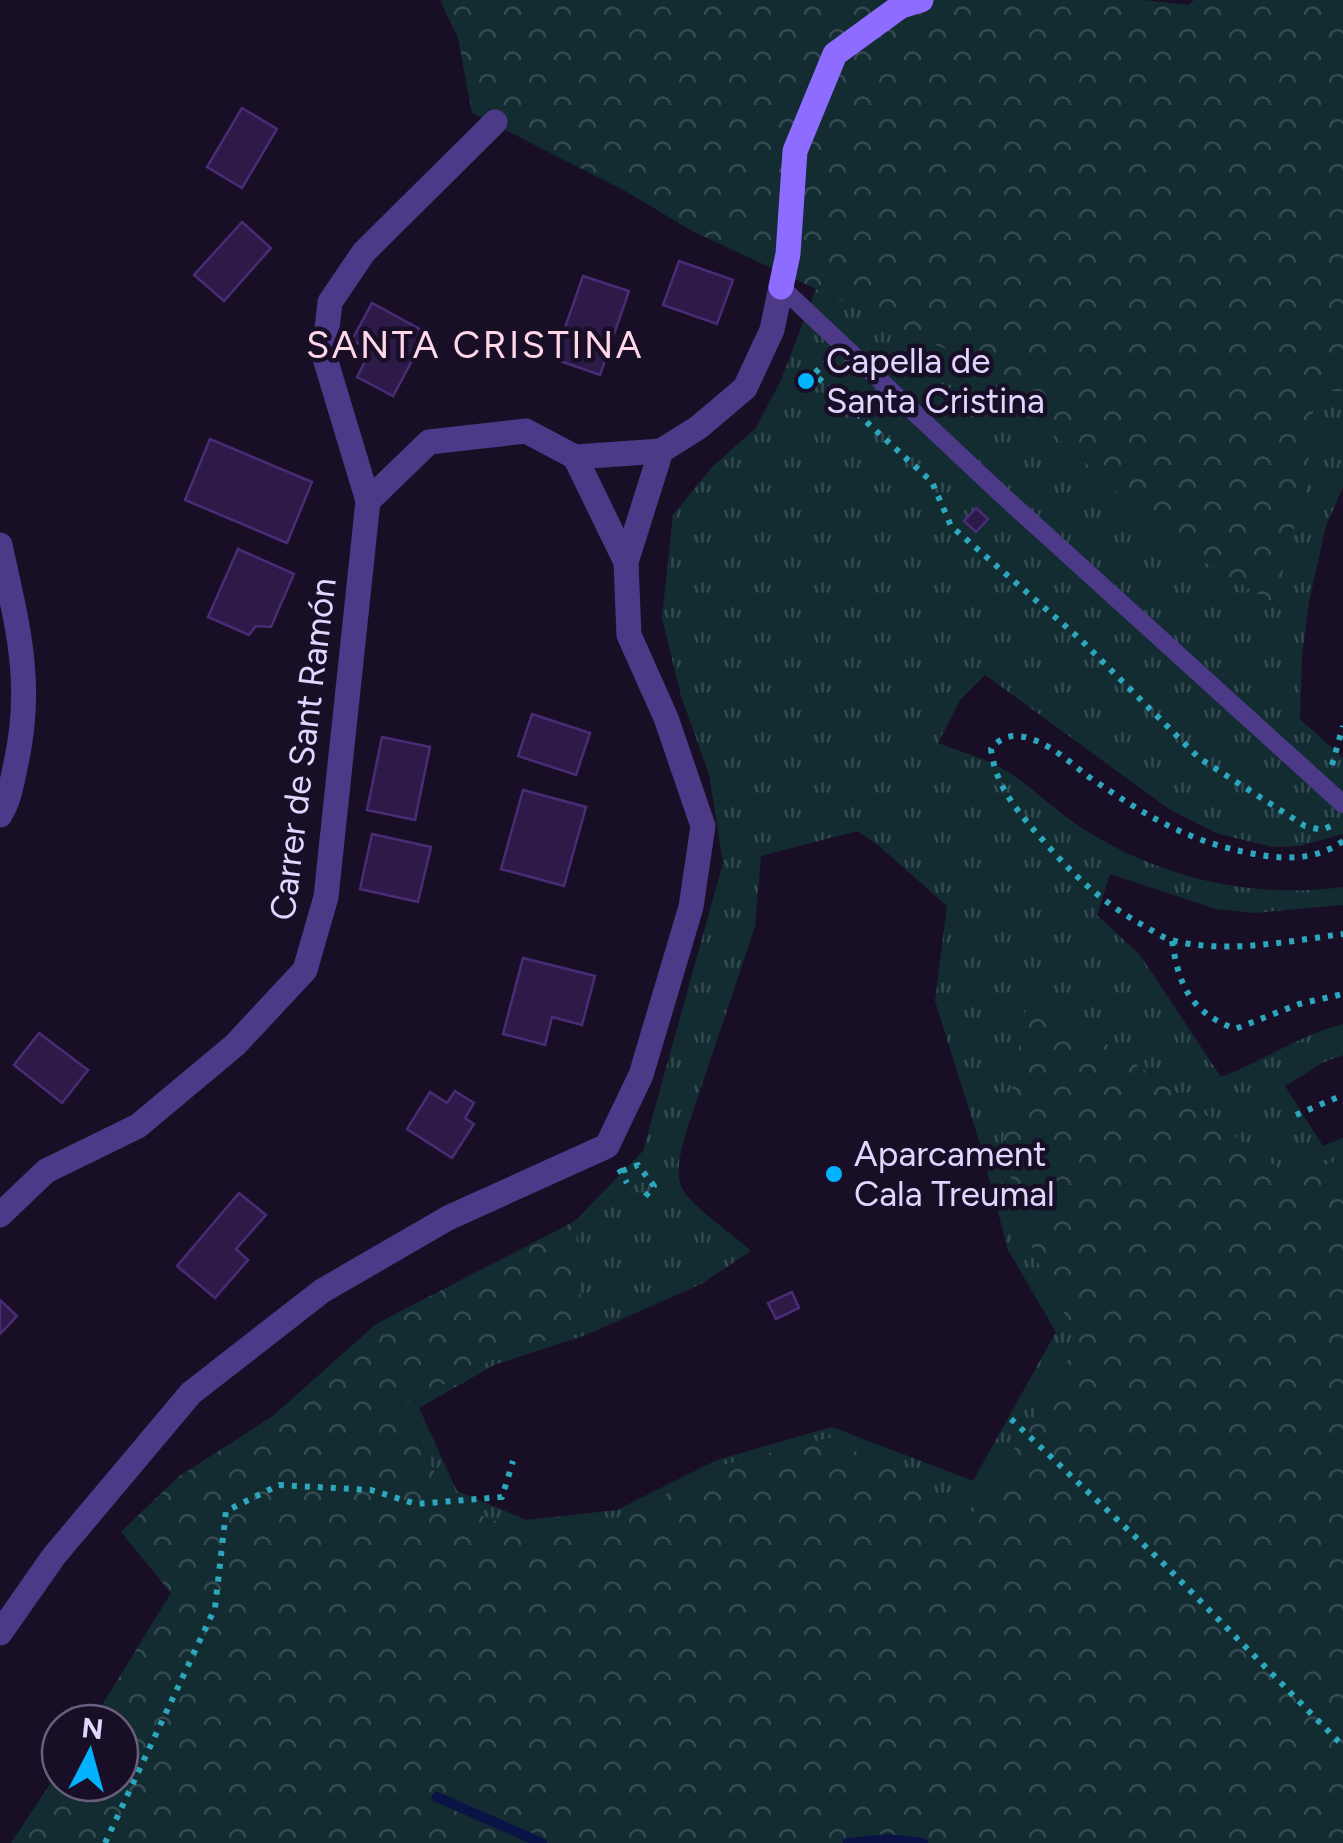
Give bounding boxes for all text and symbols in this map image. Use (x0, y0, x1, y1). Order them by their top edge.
district label: SANTA CRISTINA (306, 322, 644, 368)
place label: Capella de Santa Cristina (826, 340, 1045, 422)
marker: Capella de Santa Cristina (795, 370, 817, 392)
street label: Carrer de Sant Ramón (261, 575, 345, 923)
place label: Aparcament Cala Treumal (854, 1133, 1055, 1215)
marker: Aparcament Cala Treumal (823, 1163, 845, 1185)
north arrow (40, 1703, 140, 1803)
text: N (80, 1710, 105, 1746)

